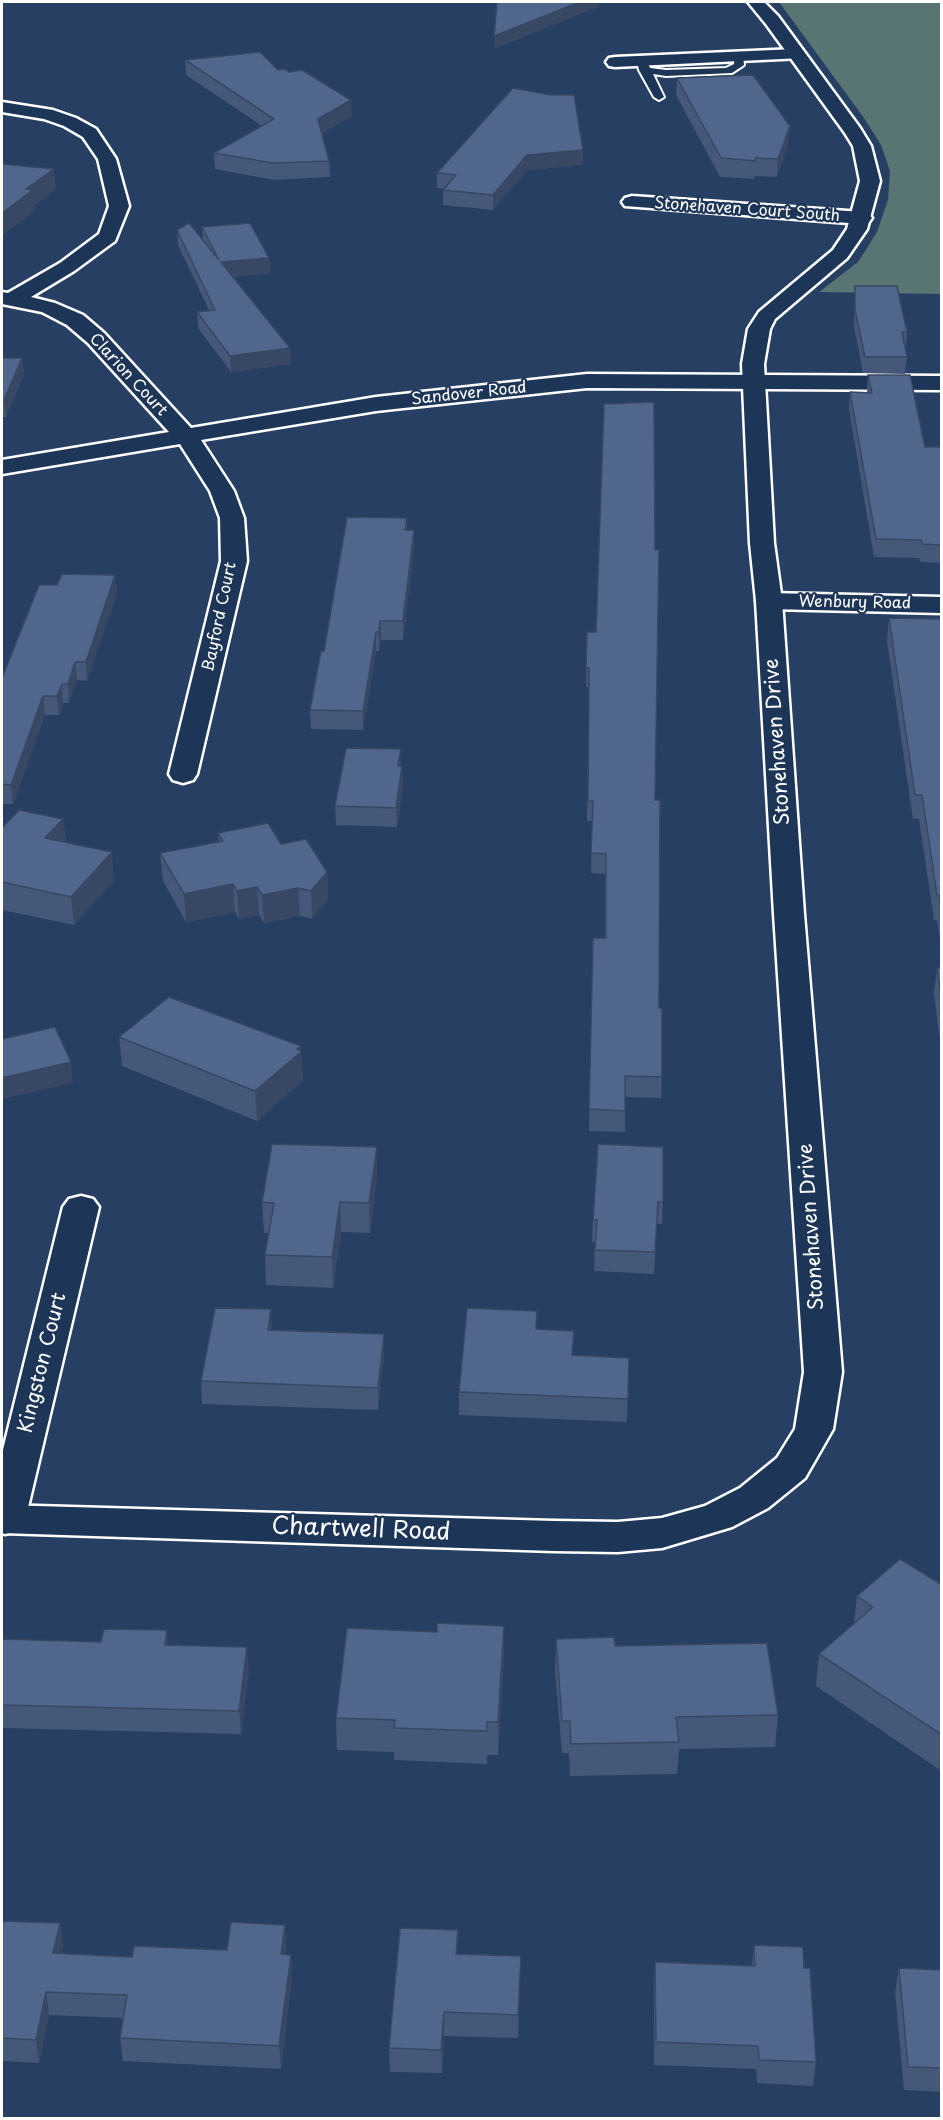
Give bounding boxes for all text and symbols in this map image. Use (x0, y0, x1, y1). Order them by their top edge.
street label: Stonehaven Court South (654, 194, 840, 226)
street label: Clarion Court (85, 330, 171, 420)
street label: Sandover Road (410, 378, 528, 410)
street label: Bayford Court (199, 560, 241, 674)
street label: Wenbury Road (799, 592, 911, 614)
street label: Stonehaven Drive (760, 658, 796, 826)
street label: Stonehaven Drive (794, 1143, 830, 1311)
street label: Kingston Court (14, 1290, 72, 1436)
street label: Chartwell Road (271, 1512, 451, 1548)

